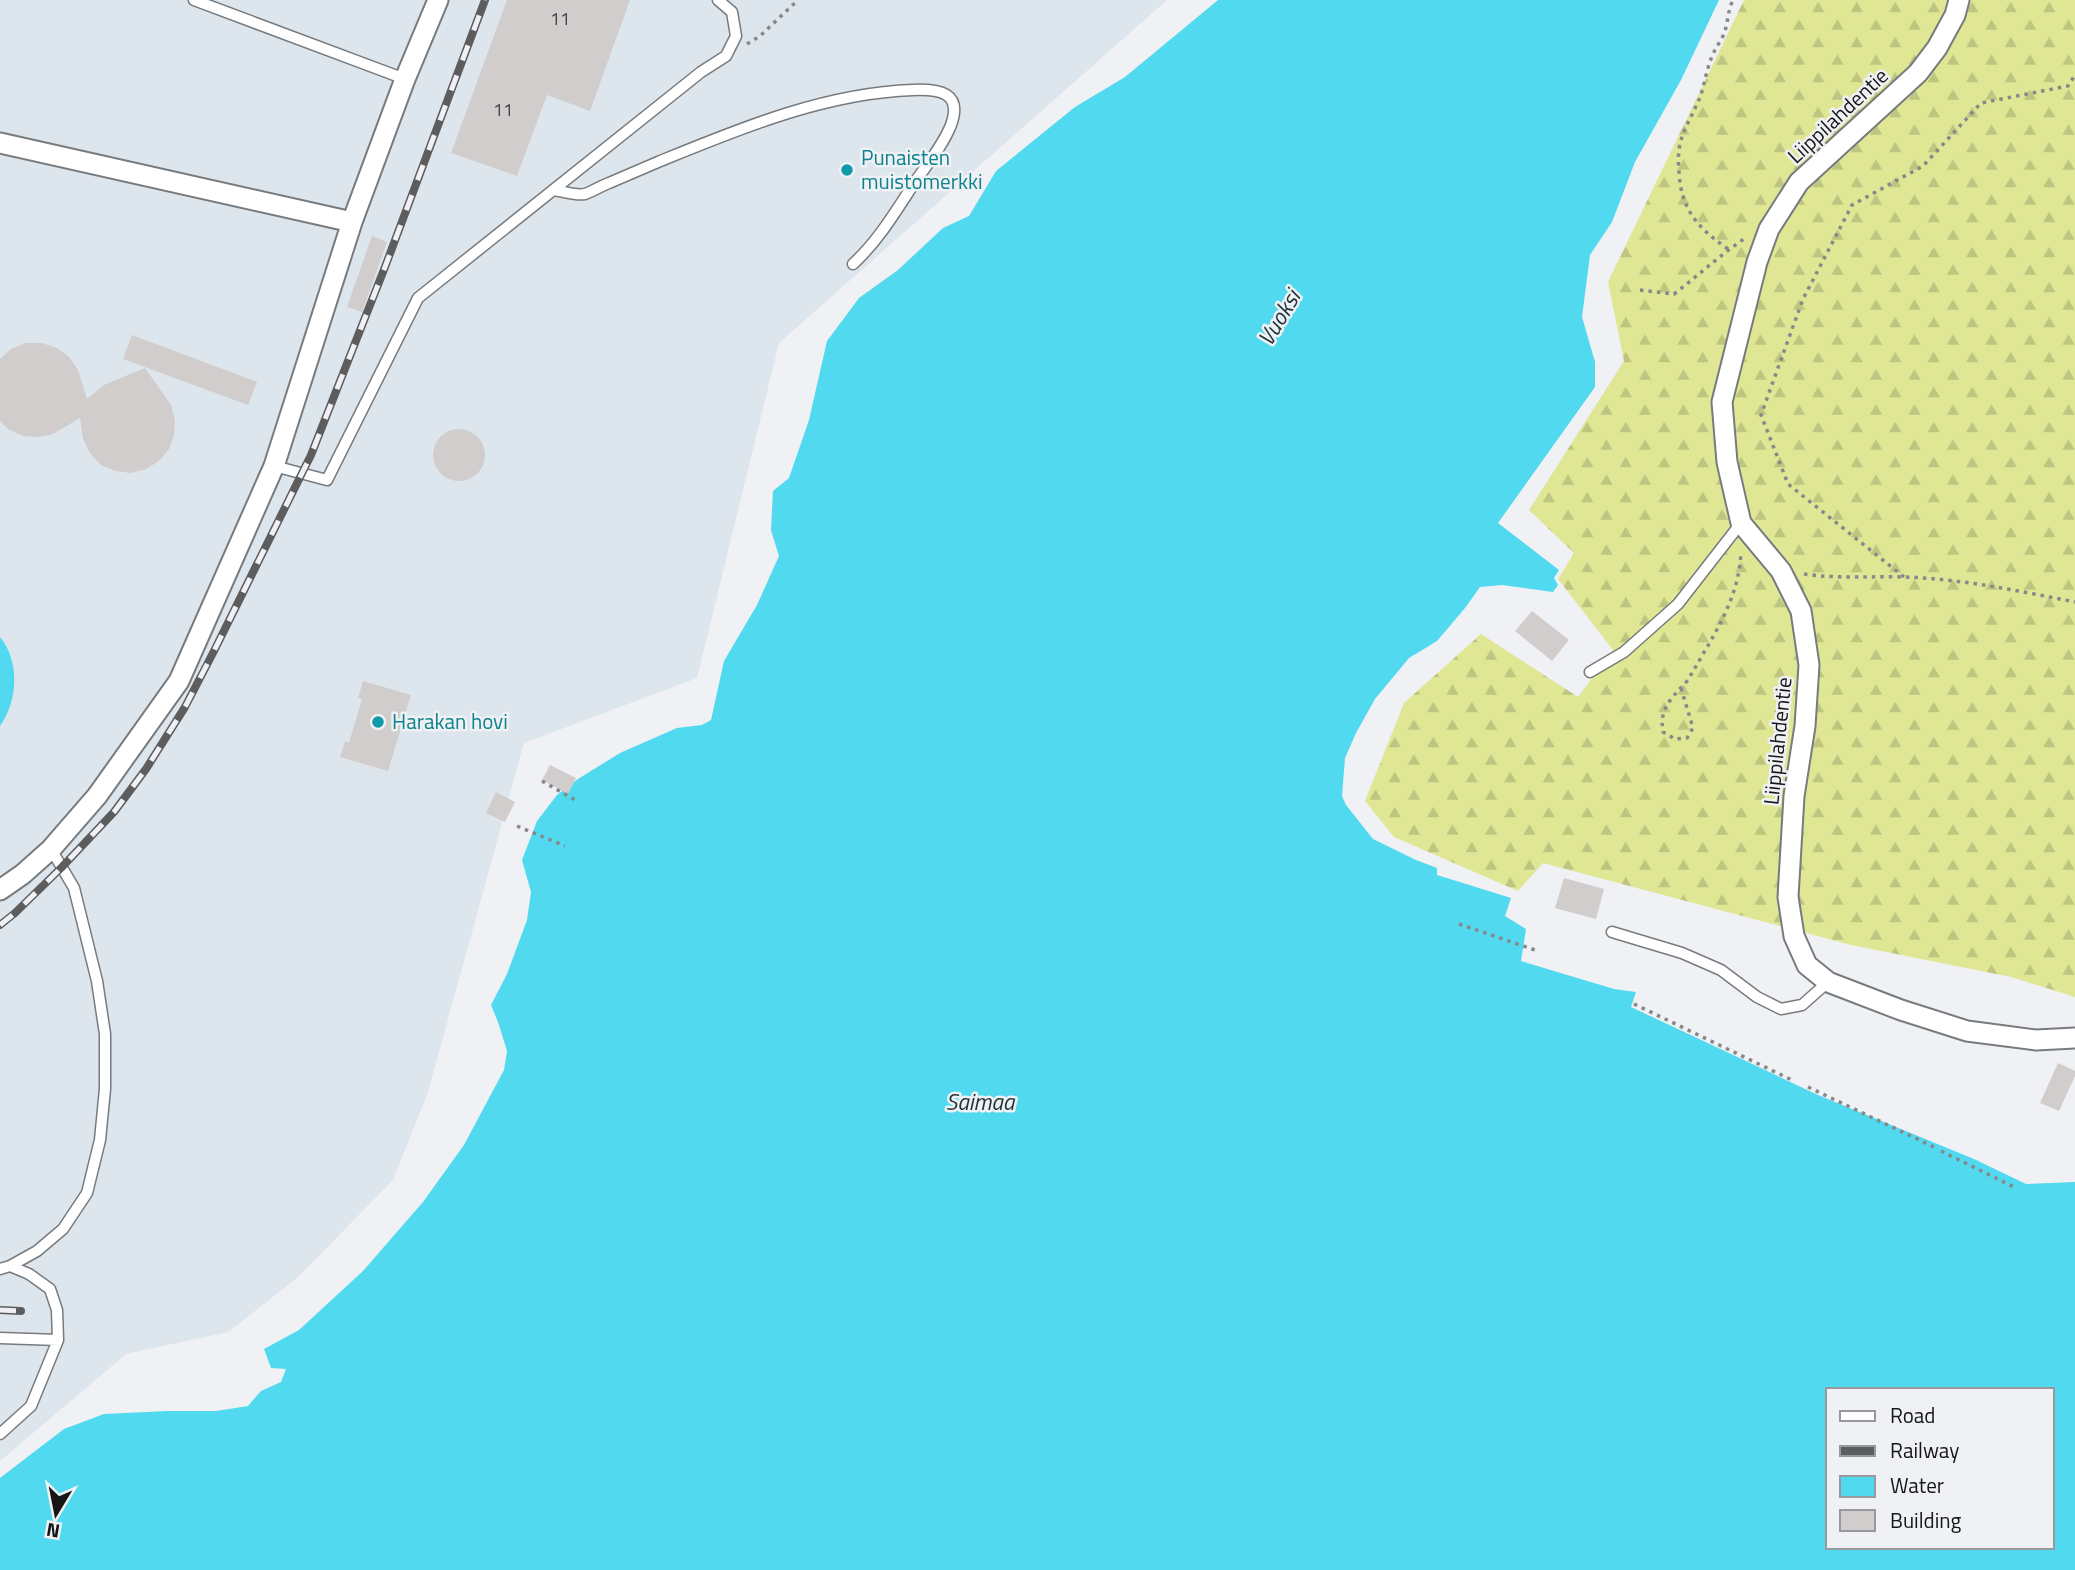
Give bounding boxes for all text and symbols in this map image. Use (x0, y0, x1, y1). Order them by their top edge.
house number: 11 (550, 5, 570, 32)
street label: Liippilahdentie (1780, 60, 1895, 171)
house number: 11 (493, 96, 513, 123)
place label: Punaisten muistomerkki (861, 141, 983, 197)
marker: Punaisten muistomerkki (839, 162, 855, 178)
water label: Vuoksi (1248, 281, 1310, 352)
street label: Liippilahdentie (1754, 675, 1800, 806)
place label: Harakan hovi (392, 705, 508, 737)
marker: Harakan hovi (370, 714, 386, 730)
water label: Saimaa (946, 1084, 1016, 1119)
legend (1826, 1388, 2054, 1549)
text: Road (1890, 1399, 1935, 1431)
text: Railway (1890, 1434, 1959, 1466)
text: Water (1890, 1469, 1944, 1501)
north arrow (21, 1479, 91, 1549)
text: Building (1890, 1504, 1962, 1536)
text: N (44, 1516, 62, 1547)

